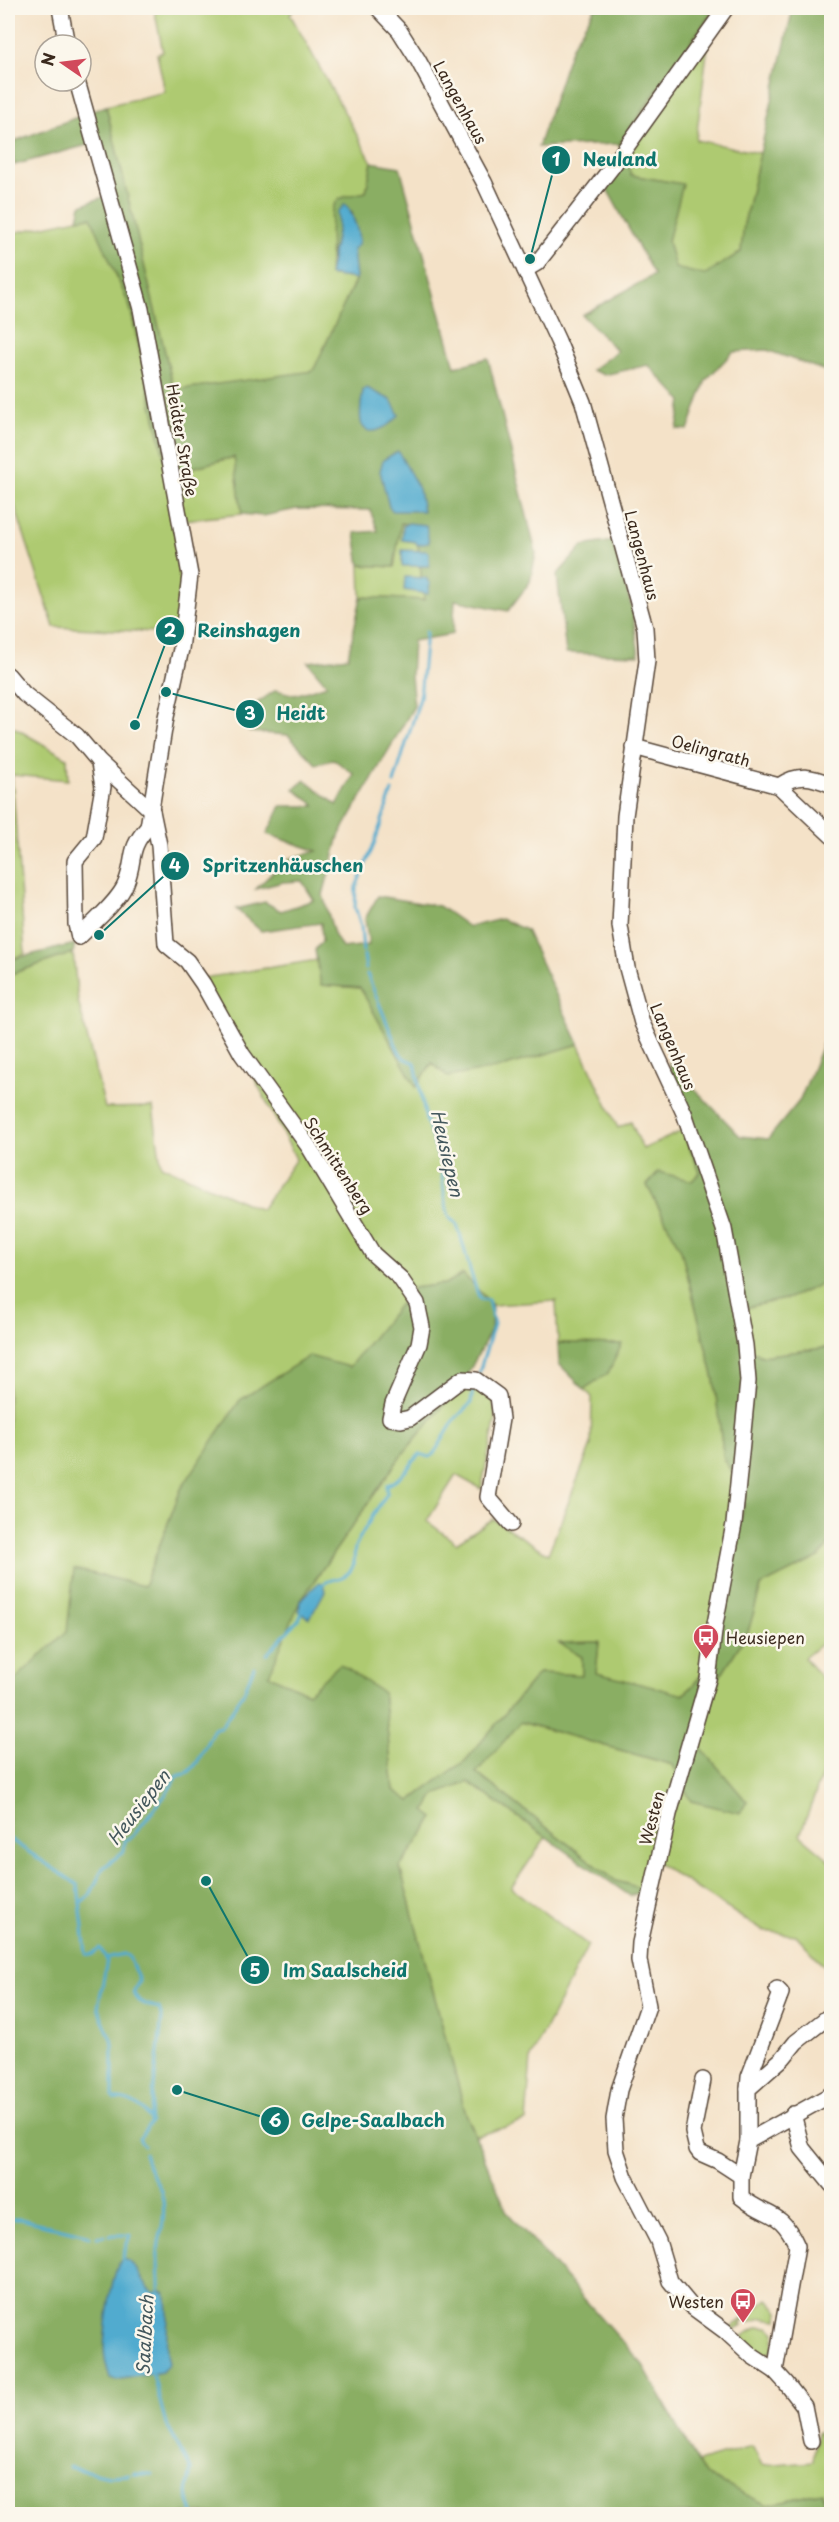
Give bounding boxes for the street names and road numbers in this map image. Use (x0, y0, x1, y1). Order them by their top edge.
street label: Langenhaus (428, 56, 494, 148)
street label: Heidter Straße (161, 382, 205, 498)
street label: Langenhaus (619, 507, 667, 603)
street label: Oelingrath (669, 728, 753, 772)
street label: Langenhaus (645, 999, 703, 1093)
street label: Schmittenberg (298, 1112, 380, 1218)
street label: Westen (632, 1788, 670, 1848)

